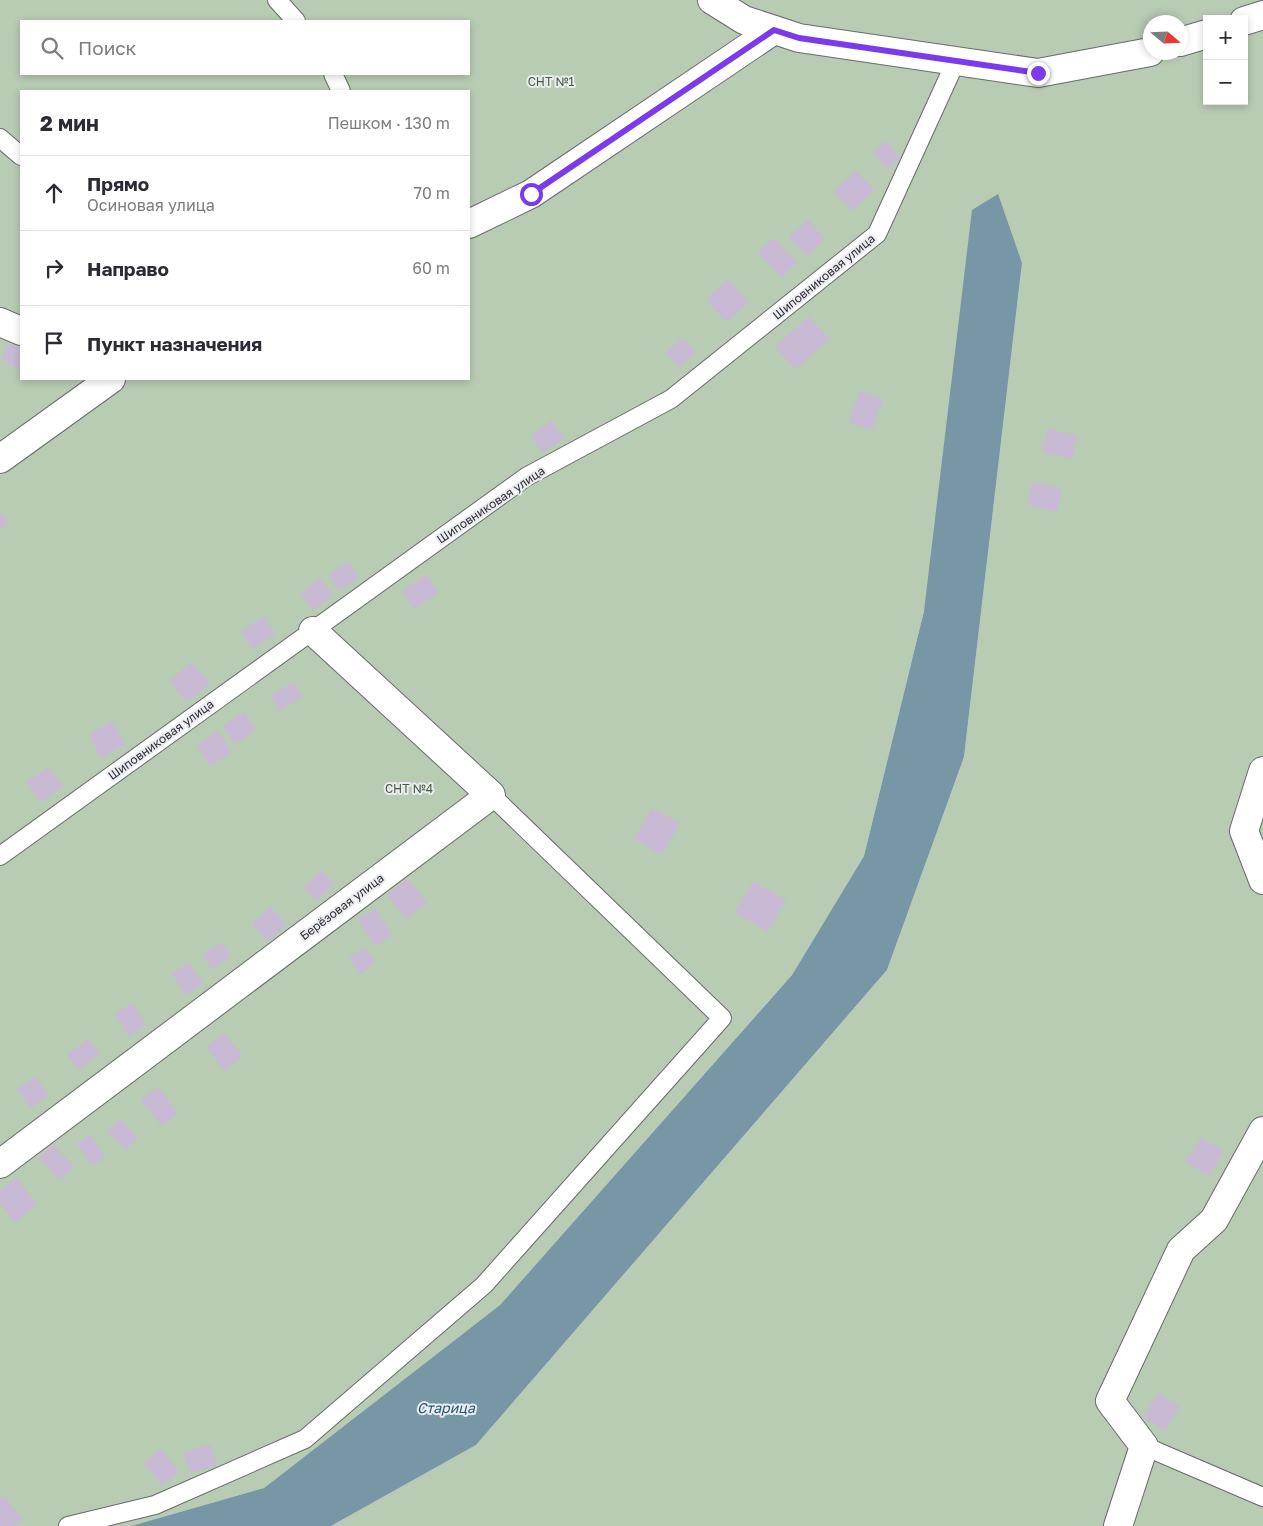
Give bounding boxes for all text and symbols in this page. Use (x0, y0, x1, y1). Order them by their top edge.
north arrow (1143, 15, 1188, 60)
map controls (1203, 15, 1248, 105)
button: + (1203, 15, 1248, 60)
search box (20, 20, 470, 75)
icon: search (38, 34, 66, 62)
text: Поиск (78, 36, 137, 59)
button: − (1203, 60, 1248, 105)
route end (1027, 62, 1050, 85)
park label: СНТ №1 (528, 74, 575, 89)
text: 2 мин (40, 110, 99, 136)
text: Пешком · 130 m (328, 113, 450, 133)
text: Прямо (87, 172, 149, 195)
icon: ahead (40, 179, 68, 207)
text: 70 m (413, 183, 450, 203)
route start (520, 183, 543, 206)
text: Осиновая улица (87, 195, 215, 215)
street label: Шиповниковая улица (770, 231, 878, 322)
icon: right (40, 254, 68, 282)
text: Направо (87, 257, 169, 280)
text: 60 m (412, 258, 450, 278)
icon: arrive (40, 329, 68, 357)
text: Пункт назначения (87, 332, 262, 355)
street label: Шиповниковая улица (434, 463, 548, 546)
street label: Шиповниковая улица (105, 696, 217, 783)
park label: СНТ №4 (385, 781, 433, 796)
street label: Берёзовая улица (297, 870, 387, 943)
water label: Старица (417, 1399, 476, 1416)

